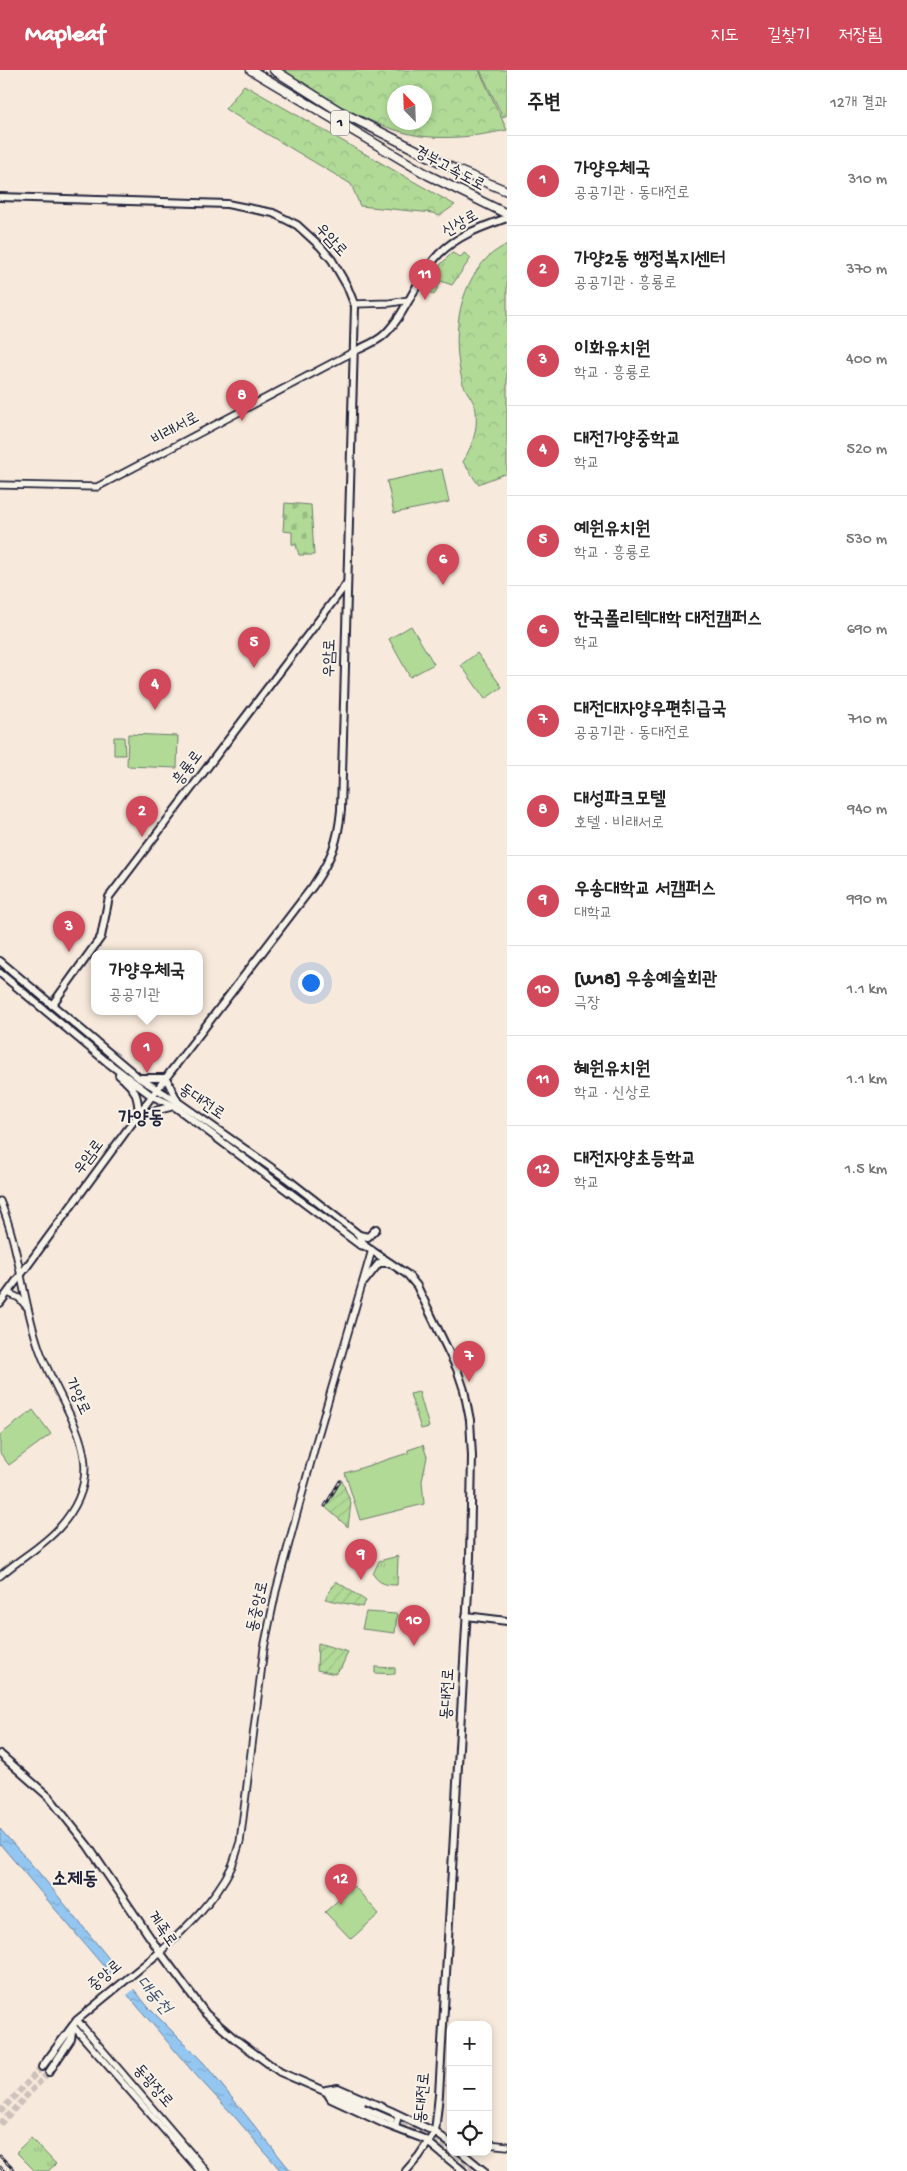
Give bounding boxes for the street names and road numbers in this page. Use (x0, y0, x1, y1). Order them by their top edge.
road number: 1 (331, 110, 349, 136)
street label: 경부고속도로 (410, 143, 488, 197)
street label: 신상로 (440, 207, 482, 243)
street label: 우암로 (310, 220, 350, 262)
street label: 비래서로 (149, 409, 203, 451)
street label: 우암로 (321, 638, 341, 678)
street label: 흥룡로 (169, 747, 208, 790)
street label: 동대전로 (174, 1081, 228, 1125)
street label: 우암로 (71, 1137, 109, 1179)
street label: 가양로 (59, 1375, 93, 1419)
street label: 동중앙로 (244, 1580, 274, 1634)
street label: 동대전로 (438, 1668, 460, 1720)
street label: 계족로 (142, 1909, 180, 1951)
street label: 중앙로 (85, 1957, 127, 1997)
street label: 동광장로 (128, 2061, 176, 2113)
street label: 동대전로 (412, 2072, 436, 2124)

